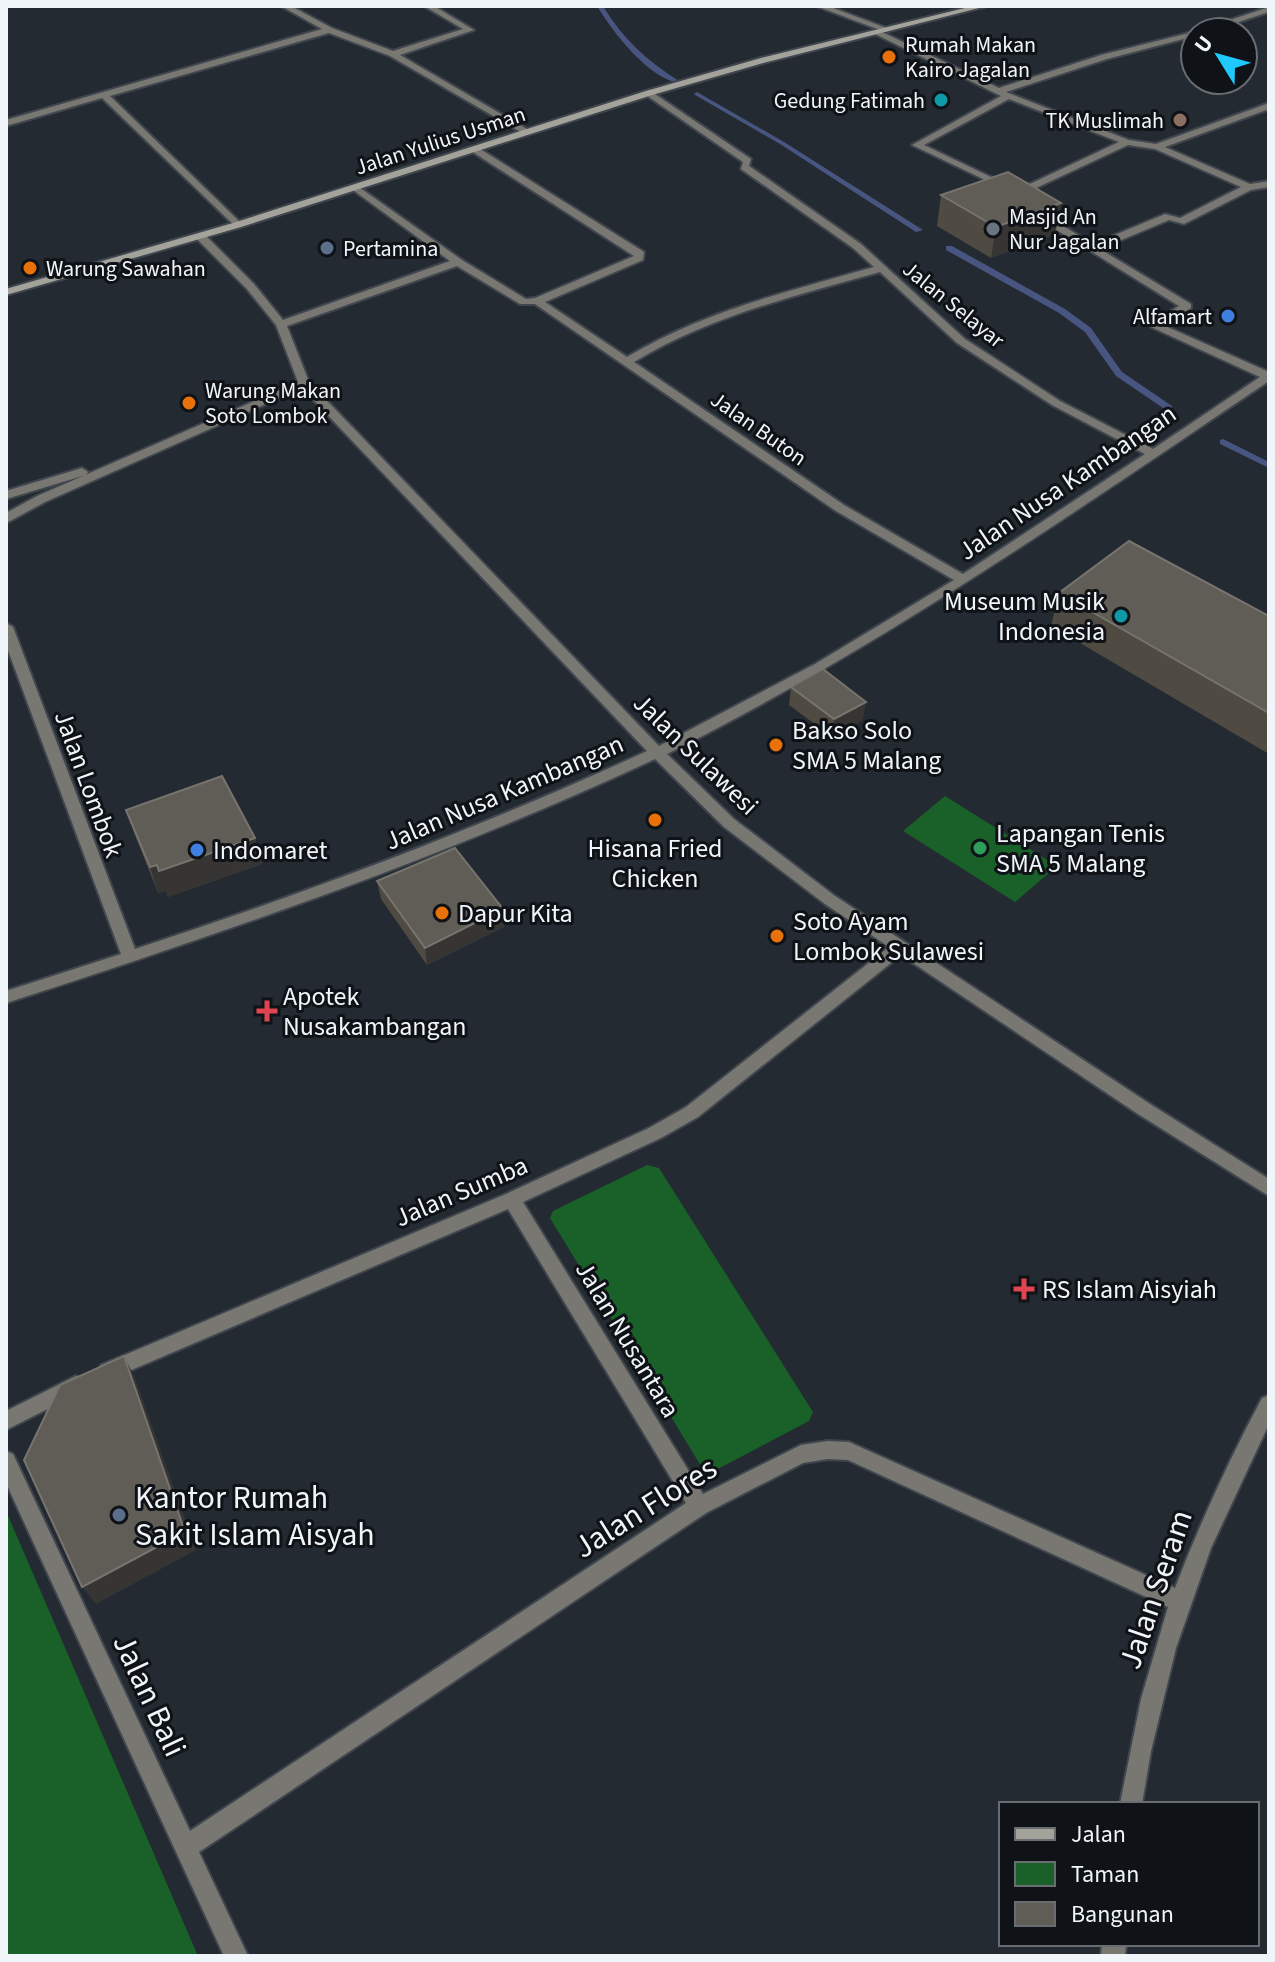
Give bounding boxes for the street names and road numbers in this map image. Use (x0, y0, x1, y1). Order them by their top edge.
street label: Jalan Yulius Usman (351, 98, 530, 184)
street label: Jalan Selayar (896, 254, 1011, 356)
street label: Jalan Buton (704, 384, 813, 474)
street label: Jalan Nusa Kambangan (951, 396, 1184, 569)
street label: Jalan Sulawesi (625, 685, 767, 824)
street label: Jalan Lombok (45, 705, 132, 863)
street label: Jalan Nusa Kambangan (379, 725, 629, 859)
street label: Jalan Sumba (389, 1147, 534, 1236)
street label: Jalan Nusantara (566, 1254, 689, 1425)
street label: Jalan Flores (565, 1446, 726, 1570)
street label: Jalan Seram (1107, 1504, 1205, 1675)
street label: Jalan Bali (101, 1627, 198, 1764)

